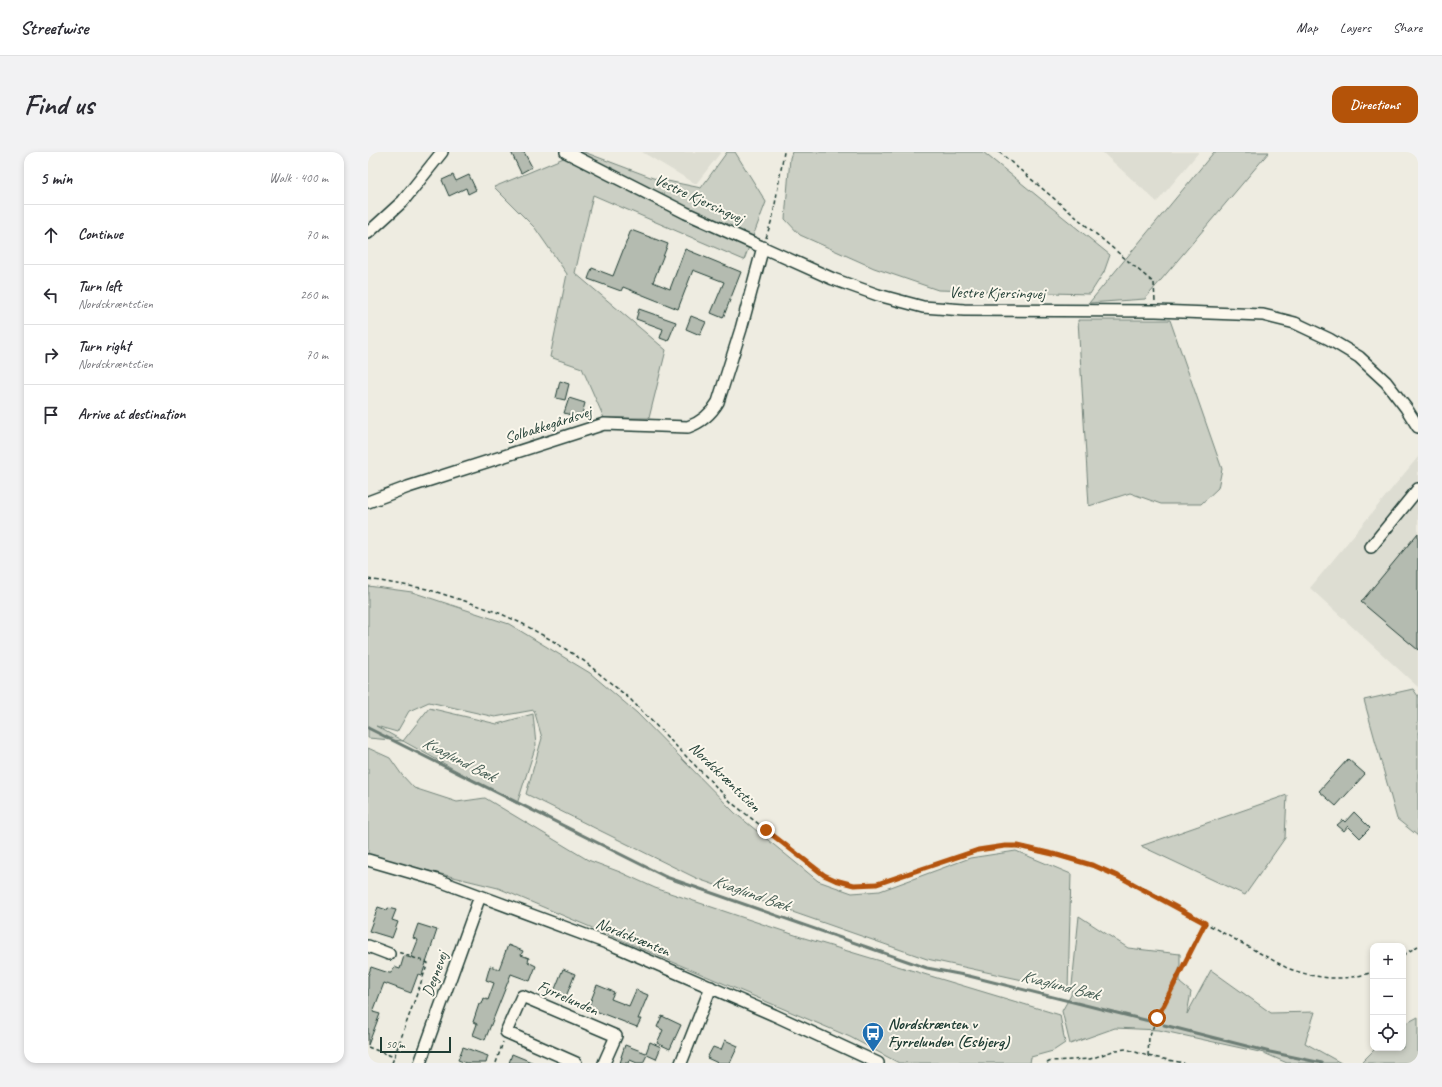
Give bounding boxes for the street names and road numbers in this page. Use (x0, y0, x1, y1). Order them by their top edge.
street label: Vestre Kjersingvej (651, 170, 748, 229)
street label: Vestre Kjersingvej (949, 282, 1047, 304)
street label: Solbakkegårdsvej (502, 401, 597, 448)
street label: Nordskræntstien (685, 738, 766, 817)
street label: Nordskrænten (593, 913, 674, 961)
street label: Degnevej (418, 947, 453, 999)
street label: Fyrrelunden (535, 976, 602, 1020)

